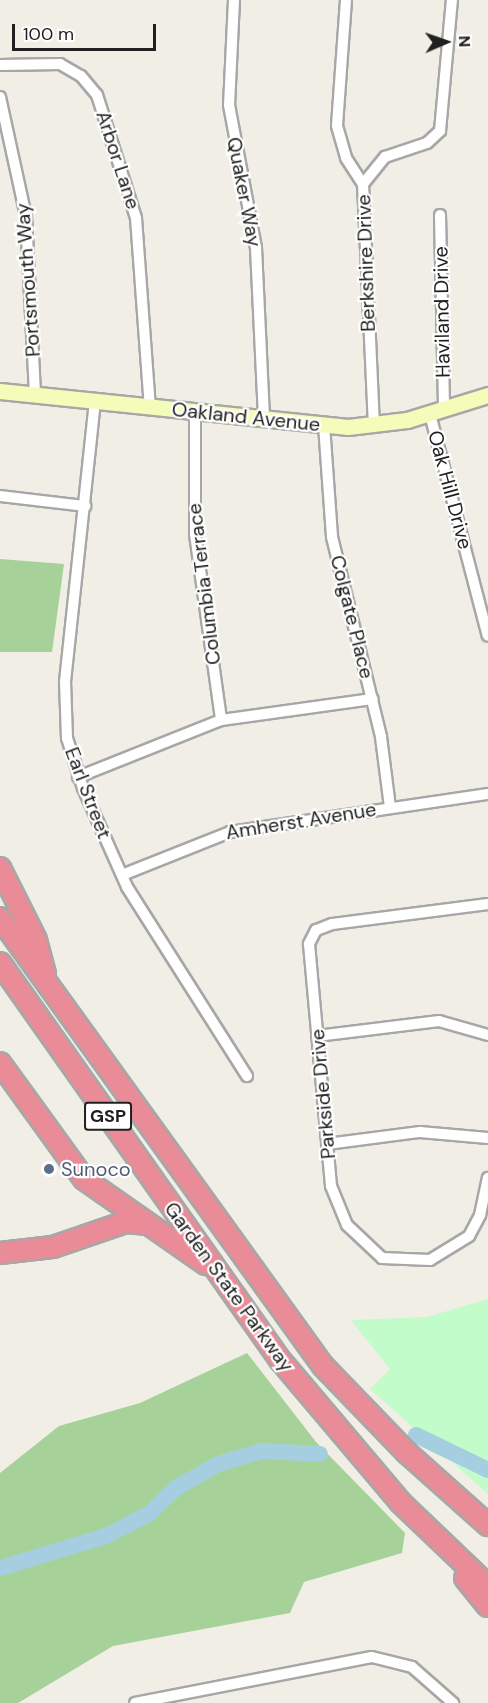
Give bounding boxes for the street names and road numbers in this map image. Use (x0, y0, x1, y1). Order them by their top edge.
street label: Arbor Lane (91, 108, 145, 212)
street label: Quaker Way (222, 135, 266, 249)
street label: Berkshire Drive (352, 194, 380, 332)
street label: Portsmouth Way (11, 202, 45, 358)
street label: Haviland Drive (429, 246, 455, 378)
street label: Oakland Avenue (171, 397, 321, 437)
street label: Oak Hill Drive (423, 428, 477, 552)
street label: Columbia Terrace (182, 502, 226, 666)
street label: Colgate Place (325, 553, 379, 681)
street label: Earl Street (60, 744, 116, 842)
street label: Amherst Avenue (224, 797, 378, 845)
street label: Parkside Drive (305, 1028, 341, 1160)
road number: GSP (84, 1101, 132, 1131)
street label: Garden State Parkway (159, 1197, 299, 1377)

